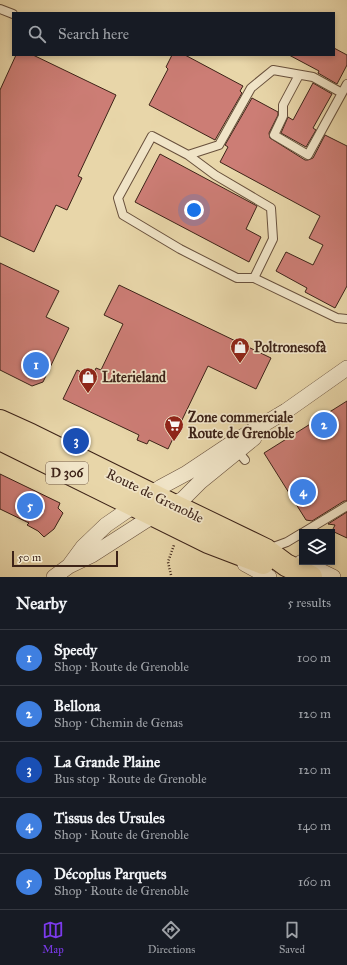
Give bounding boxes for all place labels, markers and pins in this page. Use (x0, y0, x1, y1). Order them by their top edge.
shop icon: Poltronesofà (229, 336, 251, 364)
place label: Poltronesofà (254, 339, 327, 356)
pin: 1 (23, 350, 49, 380)
shop icon: Literieland (77, 366, 99, 394)
place label: Literieland (102, 369, 167, 386)
place label: Zone commerciale Route de Grenoble (188, 409, 294, 442)
pin: 2 (311, 410, 337, 440)
supermarket icon: Zone commerciale Route de Grenoble (163, 414, 185, 442)
pin: 3 (63, 426, 89, 456)
pin: 4 (290, 477, 316, 507)
pin: 5 (17, 491, 43, 521)

